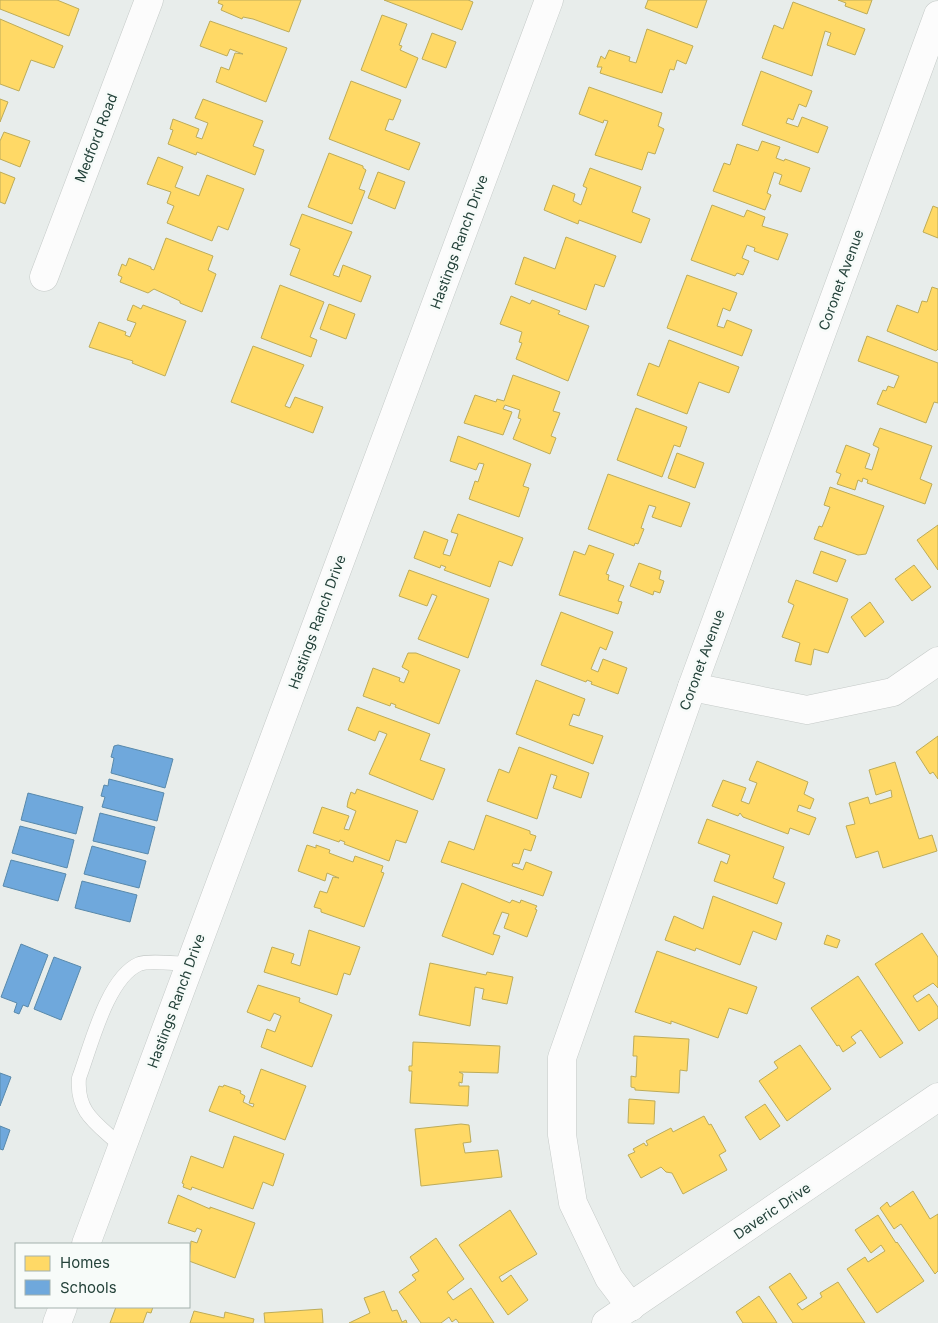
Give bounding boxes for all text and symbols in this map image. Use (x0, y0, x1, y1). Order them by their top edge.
street label: Medford Road (71, 91, 120, 185)
street label: Hastings Ranch Drive (426, 172, 491, 311)
street label: Coronet Avenue (814, 227, 867, 333)
street label: Hastings Ranch Drive (284, 552, 349, 691)
street label: Coronet Avenue (675, 607, 728, 713)
street label: Hastings Ranch Drive (143, 931, 208, 1070)
street label: Daveric Drive (730, 1179, 813, 1243)
legend (15, 1243, 190, 1308)
text: Homes (60, 1253, 110, 1272)
text: Schools (60, 1278, 117, 1297)

